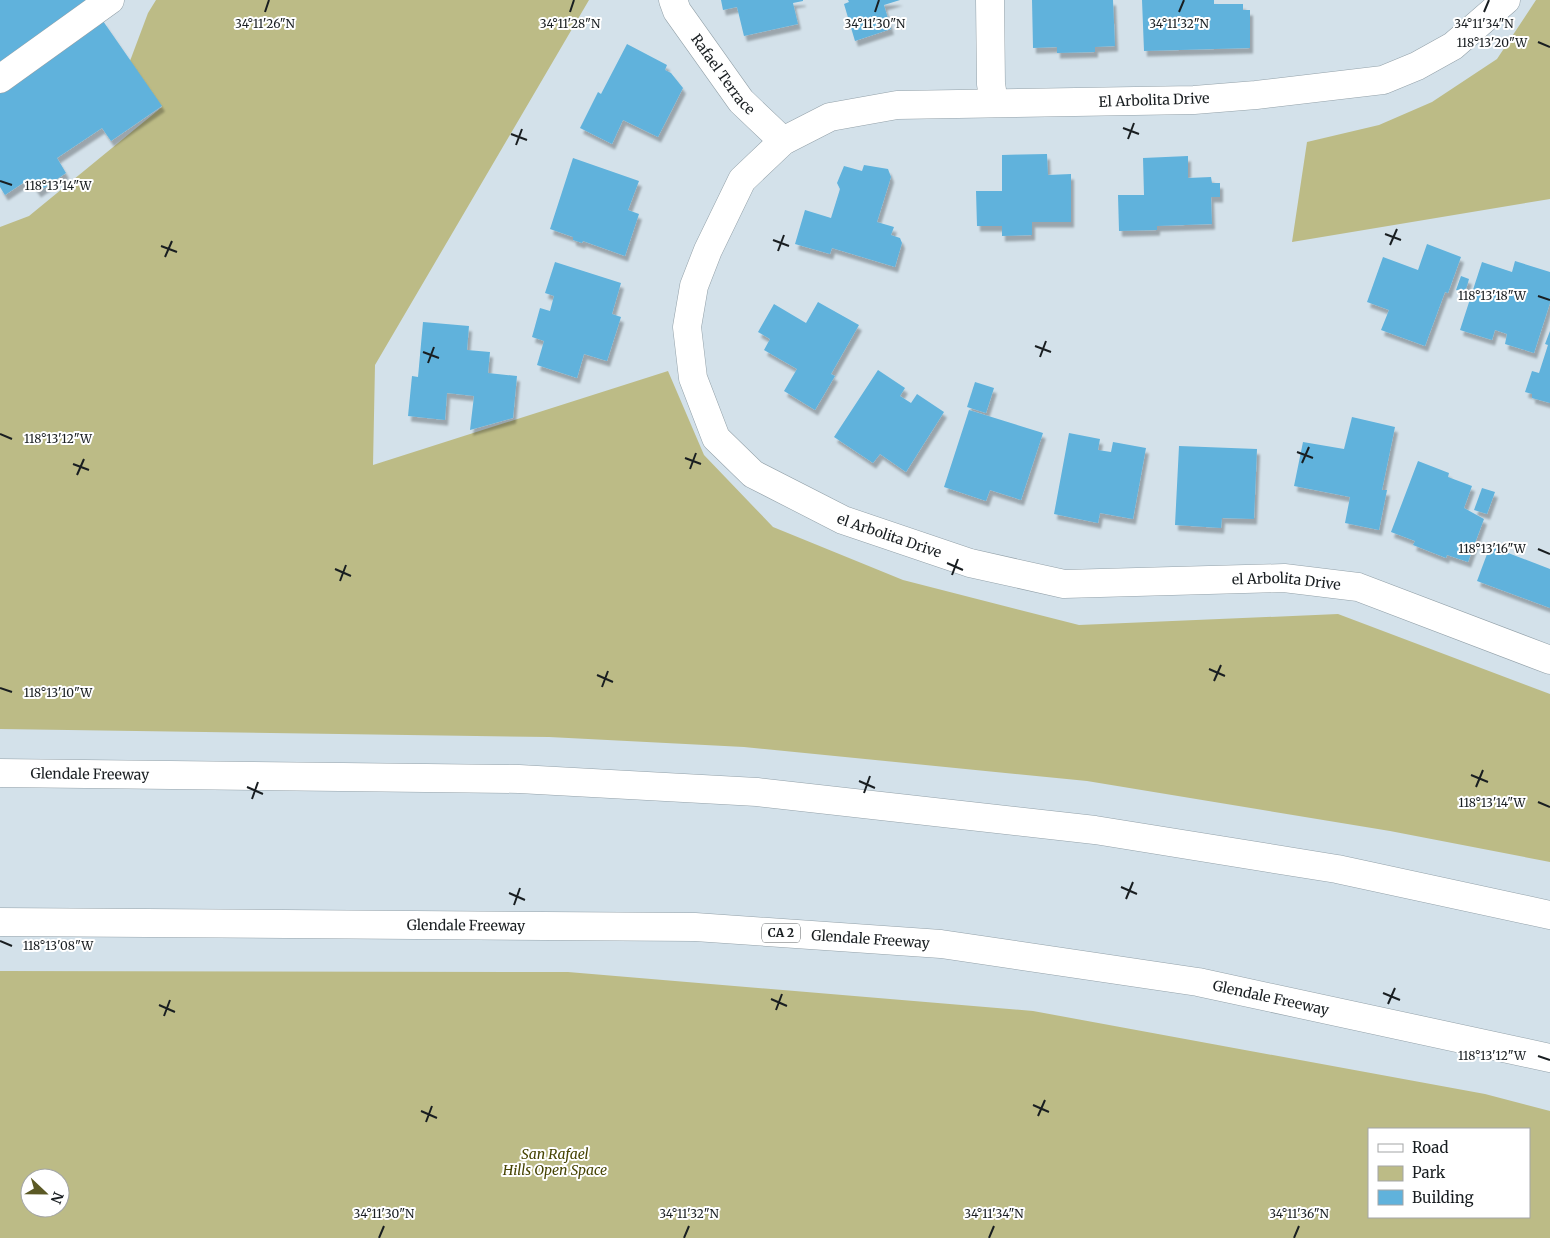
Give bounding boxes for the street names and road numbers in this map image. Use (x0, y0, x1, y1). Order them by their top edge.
street label: Rafael Terrace (687, 30, 759, 119)
street label: El Arbolita Drive (1098, 89, 1210, 111)
street label: el Arbolita Drive (834, 509, 944, 562)
street label: el Arbolita Drive (1232, 569, 1342, 594)
street label: Glendale Freeway (31, 764, 150, 784)
street label: Glendale Freeway (407, 916, 526, 935)
road number: CA 2 (762, 924, 800, 942)
street label: Glendale Freeway (811, 926, 931, 952)
street label: Glendale Freeway (1211, 976, 1332, 1019)

